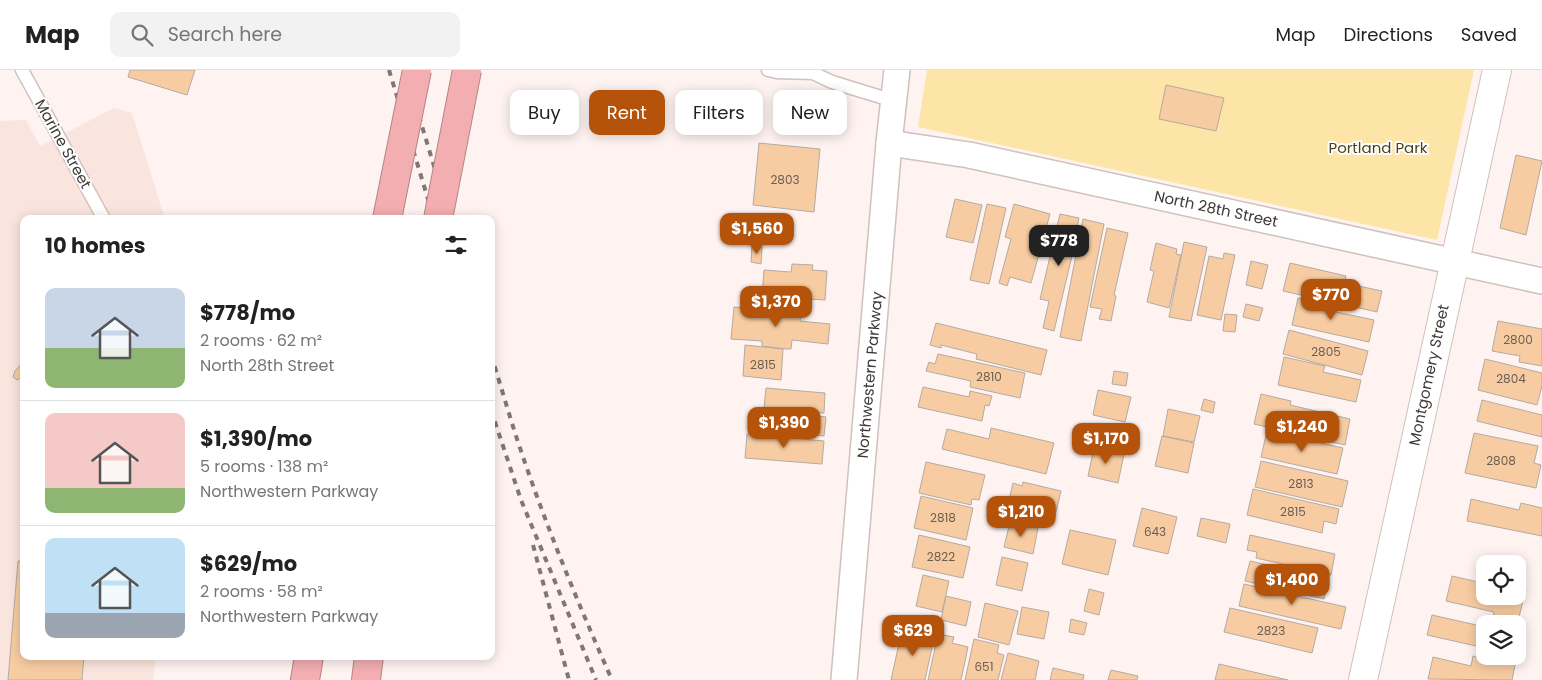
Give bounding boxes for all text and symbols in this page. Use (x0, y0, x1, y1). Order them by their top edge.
search box (110, 12, 460, 57)
text: Map (25, 18, 80, 51)
icon: search (128, 21, 156, 49)
text: Search here (168, 21, 282, 48)
text: Map (1276, 22, 1315, 47)
text: Directions (1343, 22, 1433, 47)
text: Saved (1461, 22, 1517, 47)
chip: Buy (510, 90, 579, 135)
chip: Rent (589, 90, 665, 135)
chip: Filters (675, 90, 763, 135)
chip: New (773, 90, 847, 135)
street label: Marine Street (30, 95, 97, 192)
park label: Portland Park (1328, 137, 1428, 158)
house number: 2803 (770, 171, 800, 188)
street label: North 28th Street (1152, 185, 1280, 232)
pin: $1,560 (716, 212, 798, 255)
text: $1,560 (731, 217, 783, 240)
pin: $778 (1029, 224, 1089, 267)
text: $778 (1040, 229, 1078, 252)
text: 10 homes (45, 231, 145, 260)
icon: filters (442, 231, 470, 259)
pin: $770 (1301, 278, 1361, 321)
text: $770 (1312, 283, 1350, 306)
pin: $1,370 (735, 286, 817, 328)
text: $1,370 (751, 290, 801, 313)
street label: Northwestern Parkway (852, 290, 887, 459)
text: $778/mo (200, 298, 295, 327)
street label: Montgomery Street (1403, 302, 1454, 448)
icon: home (85, 308, 145, 368)
text: 2 rooms · 62 m² (200, 329, 322, 352)
house number: 2800 (1503, 331, 1533, 348)
house number: 2805 (1311, 343, 1341, 360)
text: North 28th Street (200, 354, 334, 377)
house number: 2815 (750, 356, 776, 373)
house number: 2810 (976, 368, 1002, 385)
house number: 2804 (1496, 370, 1526, 387)
pin: $1,390 (743, 406, 825, 449)
pin: $1,240 (1261, 410, 1343, 453)
text: $1,390 (758, 411, 810, 434)
text: $1,240 (1276, 415, 1328, 438)
pin: $1,170 (1065, 422, 1147, 465)
text: $1,390/mo (200, 424, 312, 453)
text: $1,170 (1083, 427, 1129, 450)
icon: home (85, 433, 145, 493)
house number: 2808 (1486, 452, 1516, 469)
text: 5 rooms · 138 m² (200, 455, 328, 478)
house number: 2813 (1288, 475, 1314, 492)
text: Northwestern Parkway (200, 480, 378, 503)
pin: $1,210 (980, 496, 1062, 538)
text: $1,210 (998, 500, 1044, 523)
house number: 2815 (1280, 503, 1306, 520)
house number: 2818 (930, 509, 956, 526)
house number: 643 (1144, 523, 1166, 540)
house number: 2822 (927, 548, 955, 565)
text: $629/mo (200, 549, 297, 578)
map controls (1476, 555, 1526, 665)
button: locate (1476, 555, 1526, 605)
icon: home (85, 558, 145, 618)
pin: $1,400 (1251, 564, 1333, 606)
text: $1,400 (1266, 568, 1318, 591)
text: 2 rooms · 58 m² (200, 580, 323, 603)
text: Northwestern Parkway (200, 605, 378, 628)
pin: $629 (883, 614, 943, 657)
button: layers (1476, 615, 1526, 665)
text: $629 (893, 619, 933, 642)
house number: 2823 (1257, 622, 1285, 639)
house number: 651 (975, 658, 994, 675)

